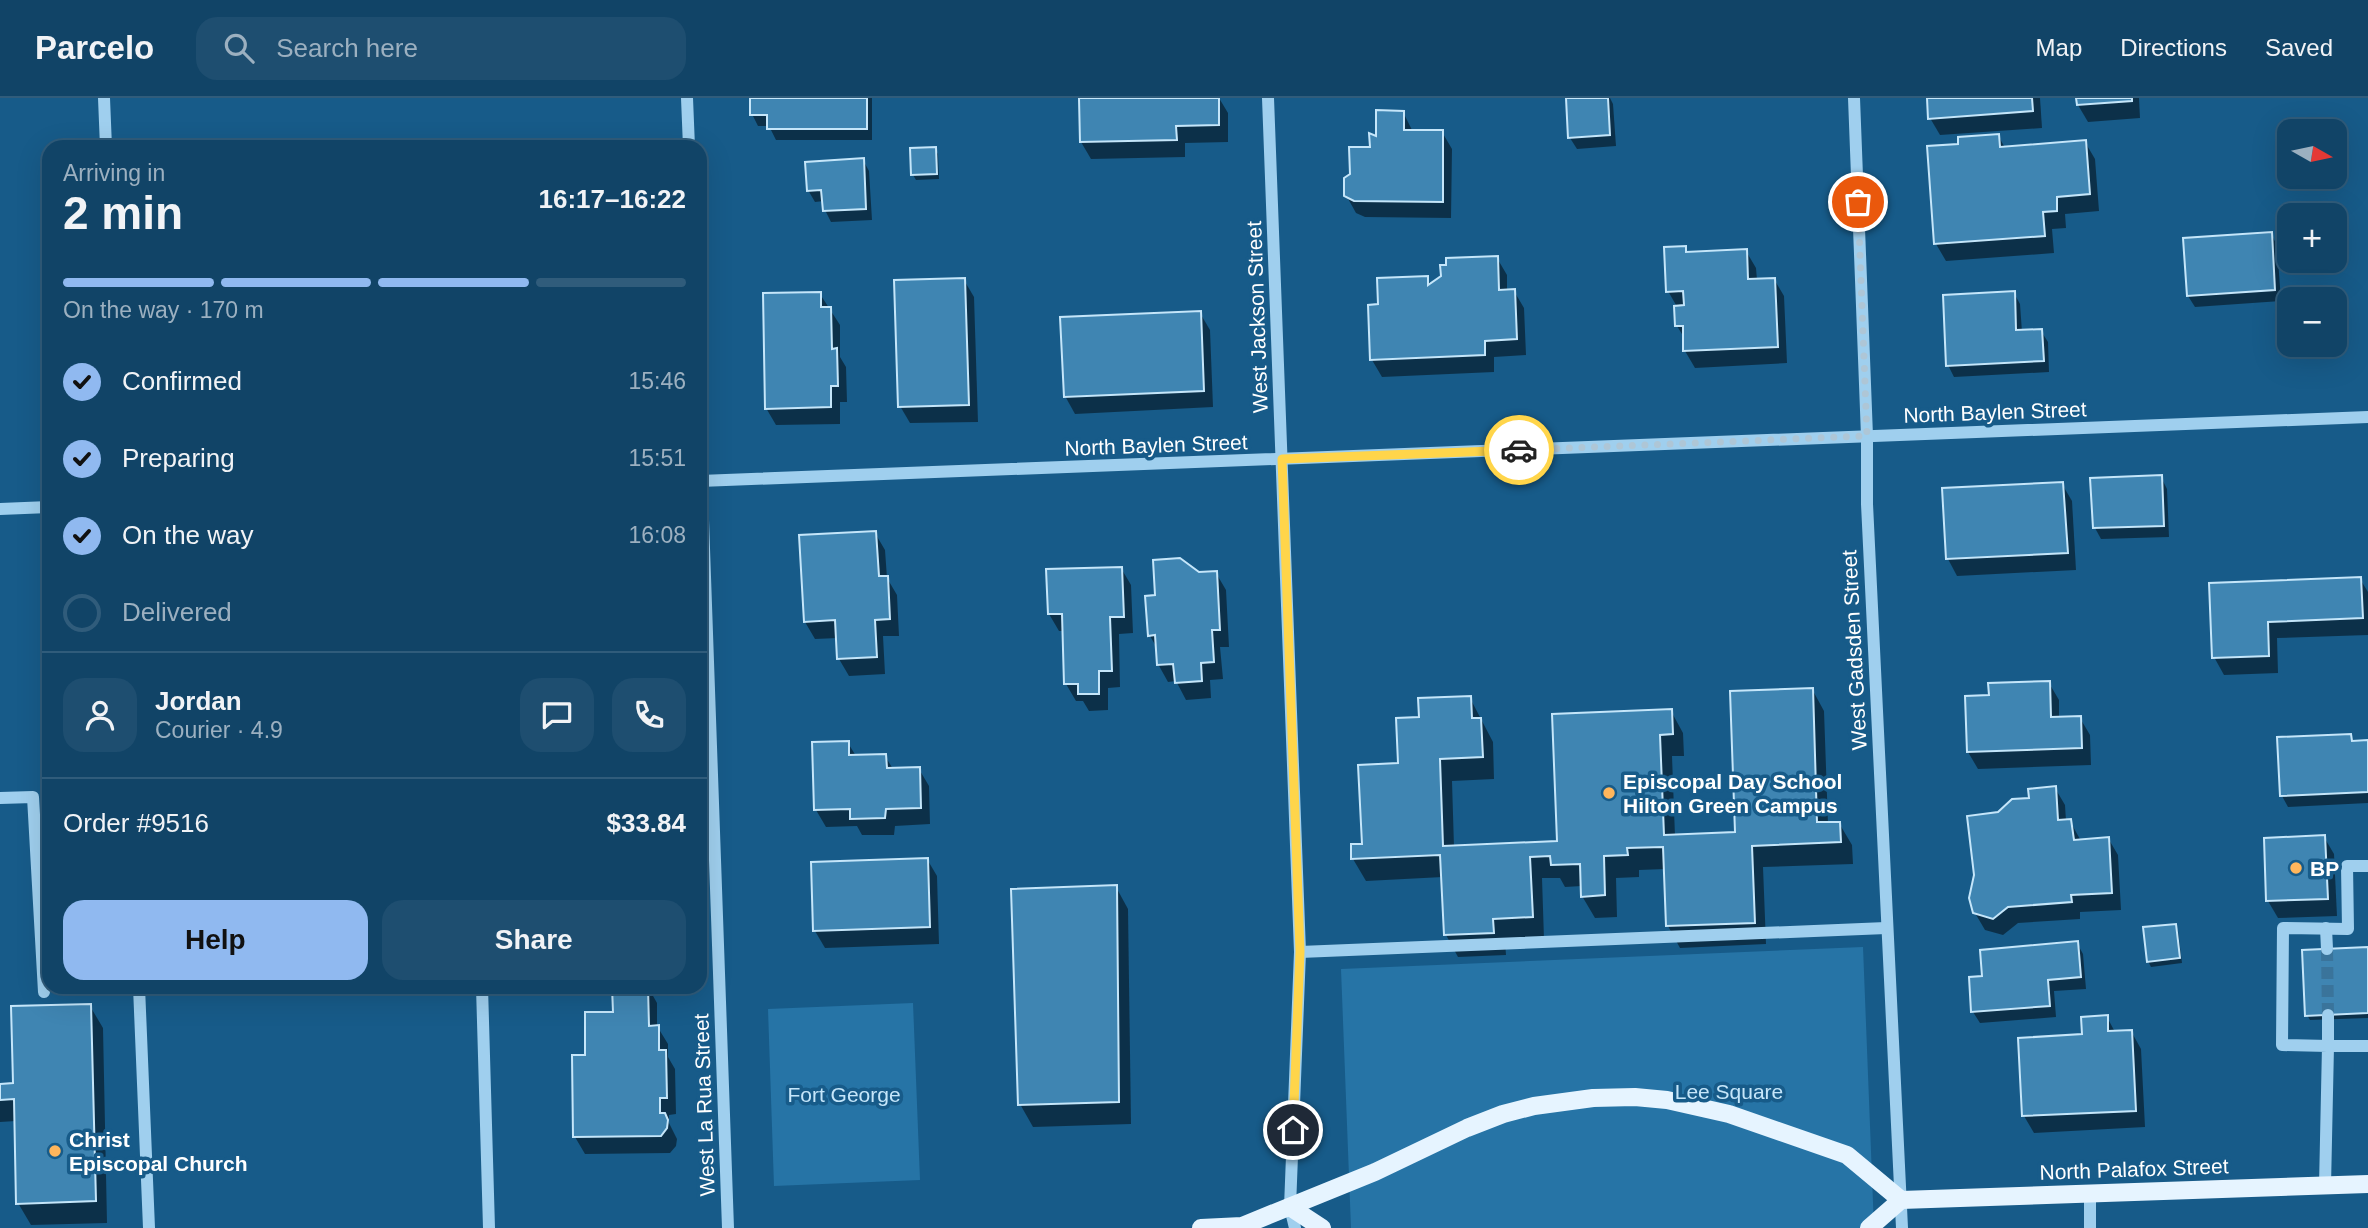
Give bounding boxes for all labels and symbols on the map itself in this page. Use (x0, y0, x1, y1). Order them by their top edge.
north arrow (2277, 119, 2347, 189)
pin (1828, 172, 1888, 232)
street label: West Jackson Street (1242, 220, 1272, 413)
street label: North Baylen Street (1903, 397, 2087, 427)
courier (1484, 415, 1554, 485)
street label: North Baylen Street (1064, 430, 1248, 460)
street label: West Gadsden Street (1837, 549, 1871, 751)
place label: Episcopal Day School Hilton Green Campus (1623, 770, 1842, 817)
marker: Episcopal Day School Hilton Green Campus (1601, 785, 1617, 801)
place label: BP (2310, 857, 2339, 880)
marker: BP (2288, 860, 2304, 876)
street label: West La Rua Street (689, 1013, 719, 1197)
park label: Lee Square (1675, 1080, 1783, 1103)
park label: Fort George (787, 1083, 901, 1106)
pin (1263, 1100, 1323, 1160)
place label: Christ Episcopal Church (69, 1128, 248, 1175)
marker: Christ Episcopal Church (47, 1143, 63, 1159)
street label: North Palafox Street (2039, 1154, 2229, 1184)

